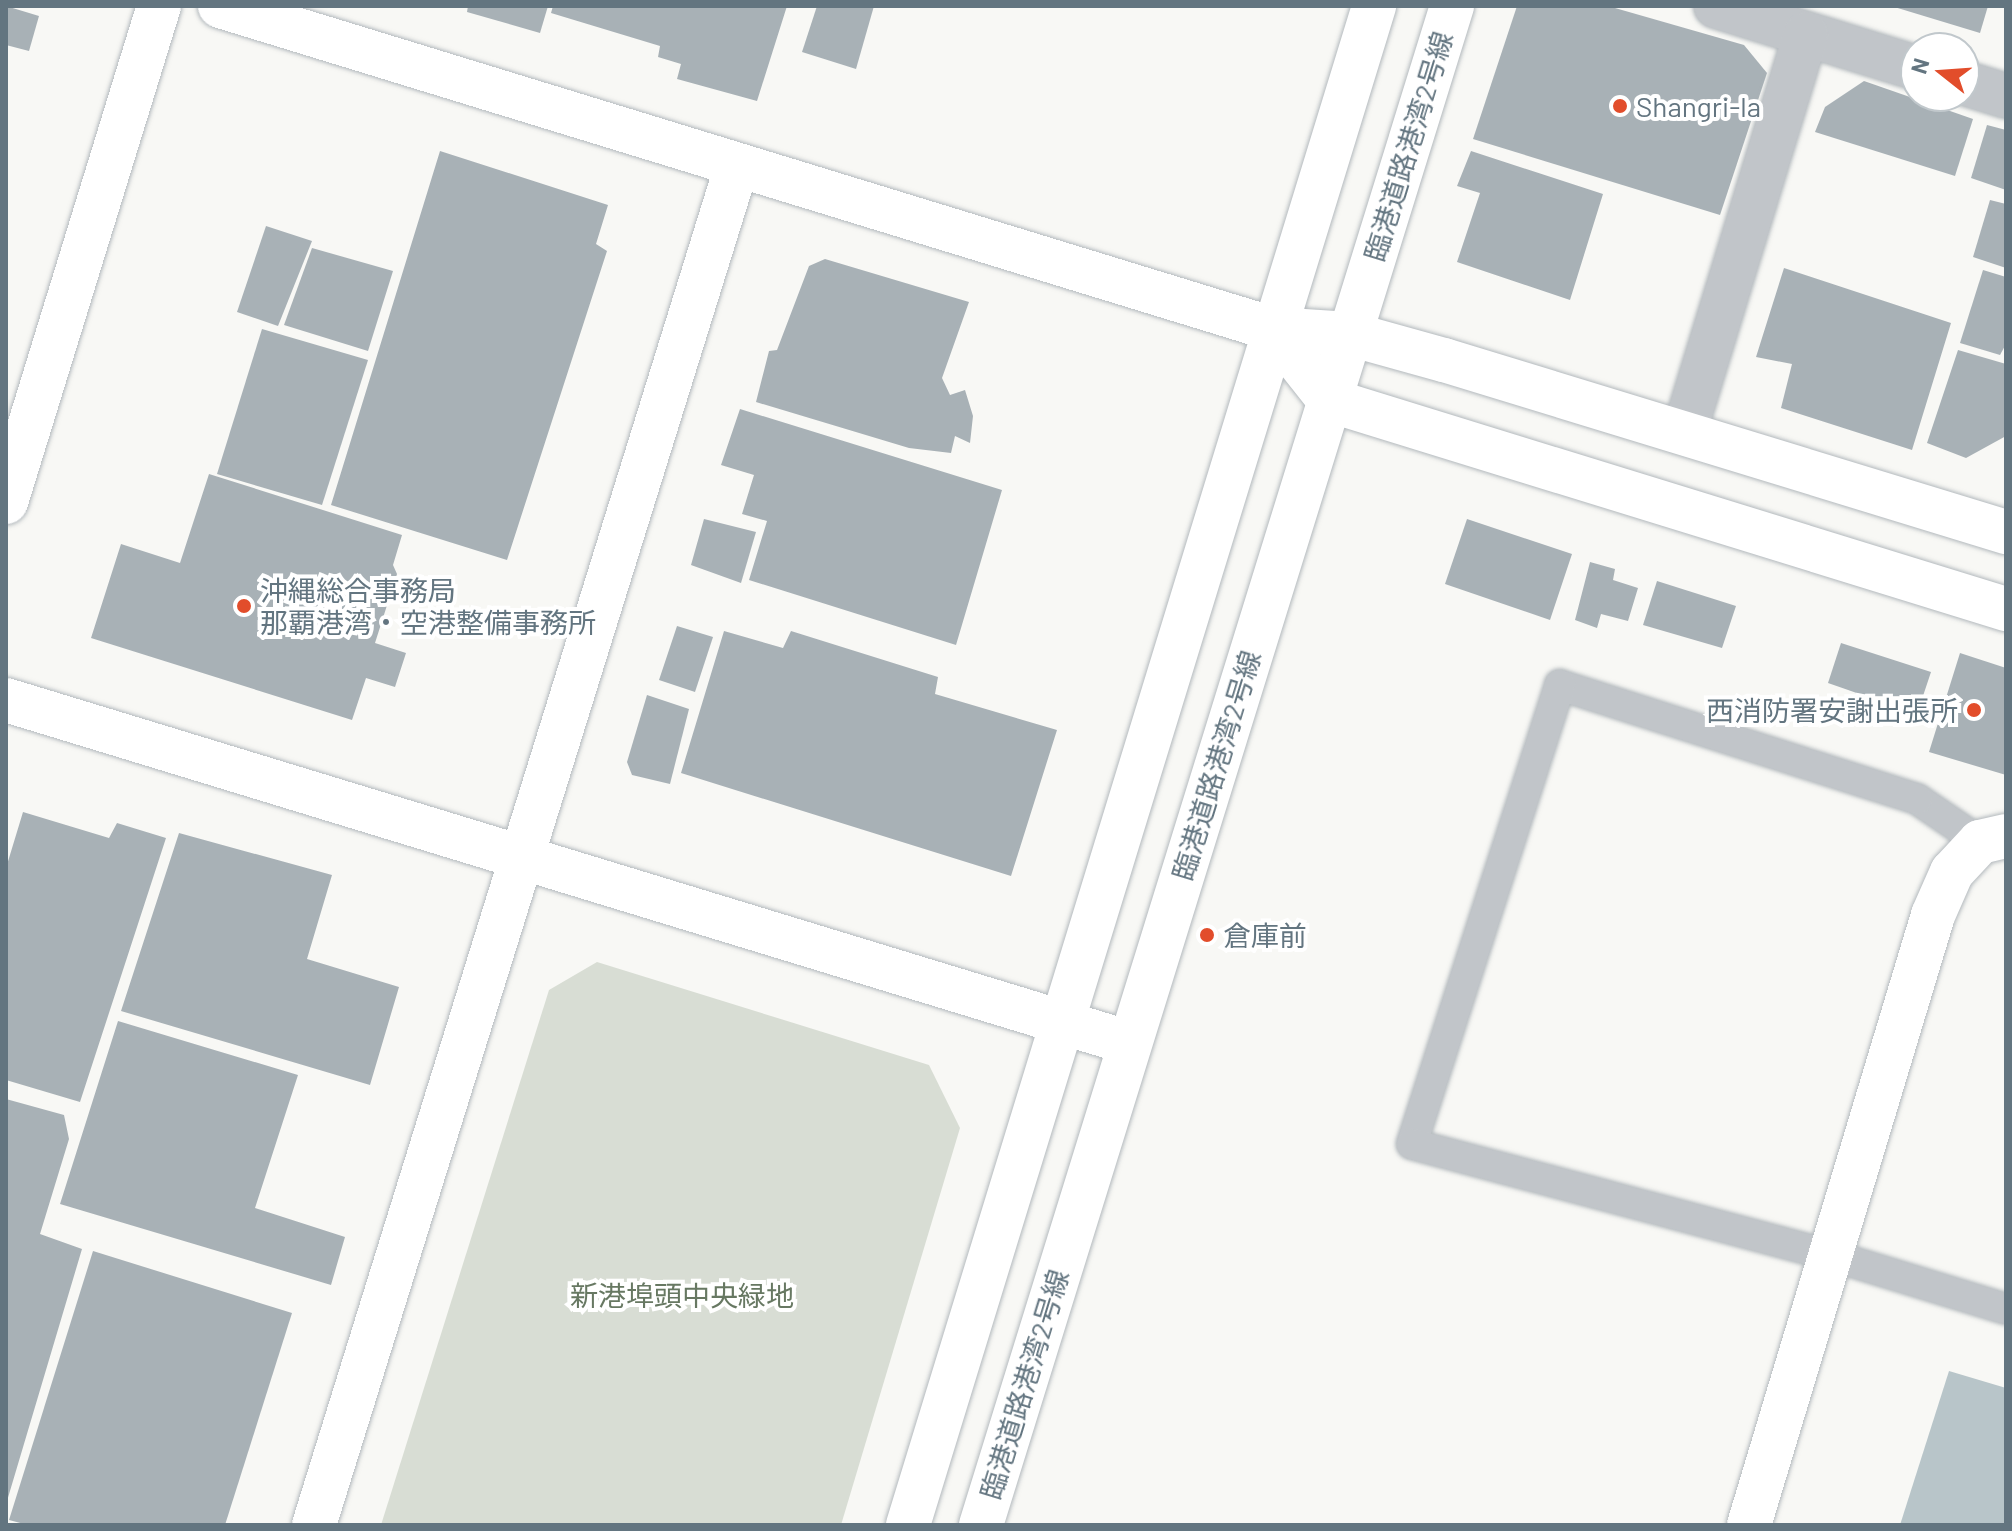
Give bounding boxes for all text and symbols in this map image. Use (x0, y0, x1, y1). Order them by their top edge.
street label: 臨港道路港湾2号線 (1357, 27, 1459, 265)
north arrow (1900, 32, 1980, 112)
text: N (1904, 55, 1934, 76)
place label: Shangri-la (1636, 89, 1761, 123)
marker: Shangri-la (1611, 97, 1629, 115)
place label: 沖縄総合事務局 那覇港湾・空港整備事務所 (260, 573, 596, 639)
marker: 沖縄総合事務局 那覇港湾・空港整備事務所 (235, 597, 253, 615)
street label: 臨港道路港湾2号線 (1165, 646, 1267, 884)
place label: 西消防署安謝出張所 (1706, 693, 1958, 727)
marker: 西消防署安謝出張所 (1965, 701, 1983, 719)
place label: 倉庫前 (1223, 918, 1307, 952)
marker: 倉庫前 (1198, 926, 1216, 944)
street label: 臨港道路港湾2号線 (973, 1265, 1075, 1503)
park label: 新港埠頭中央緑地 (570, 1278, 794, 1312)

